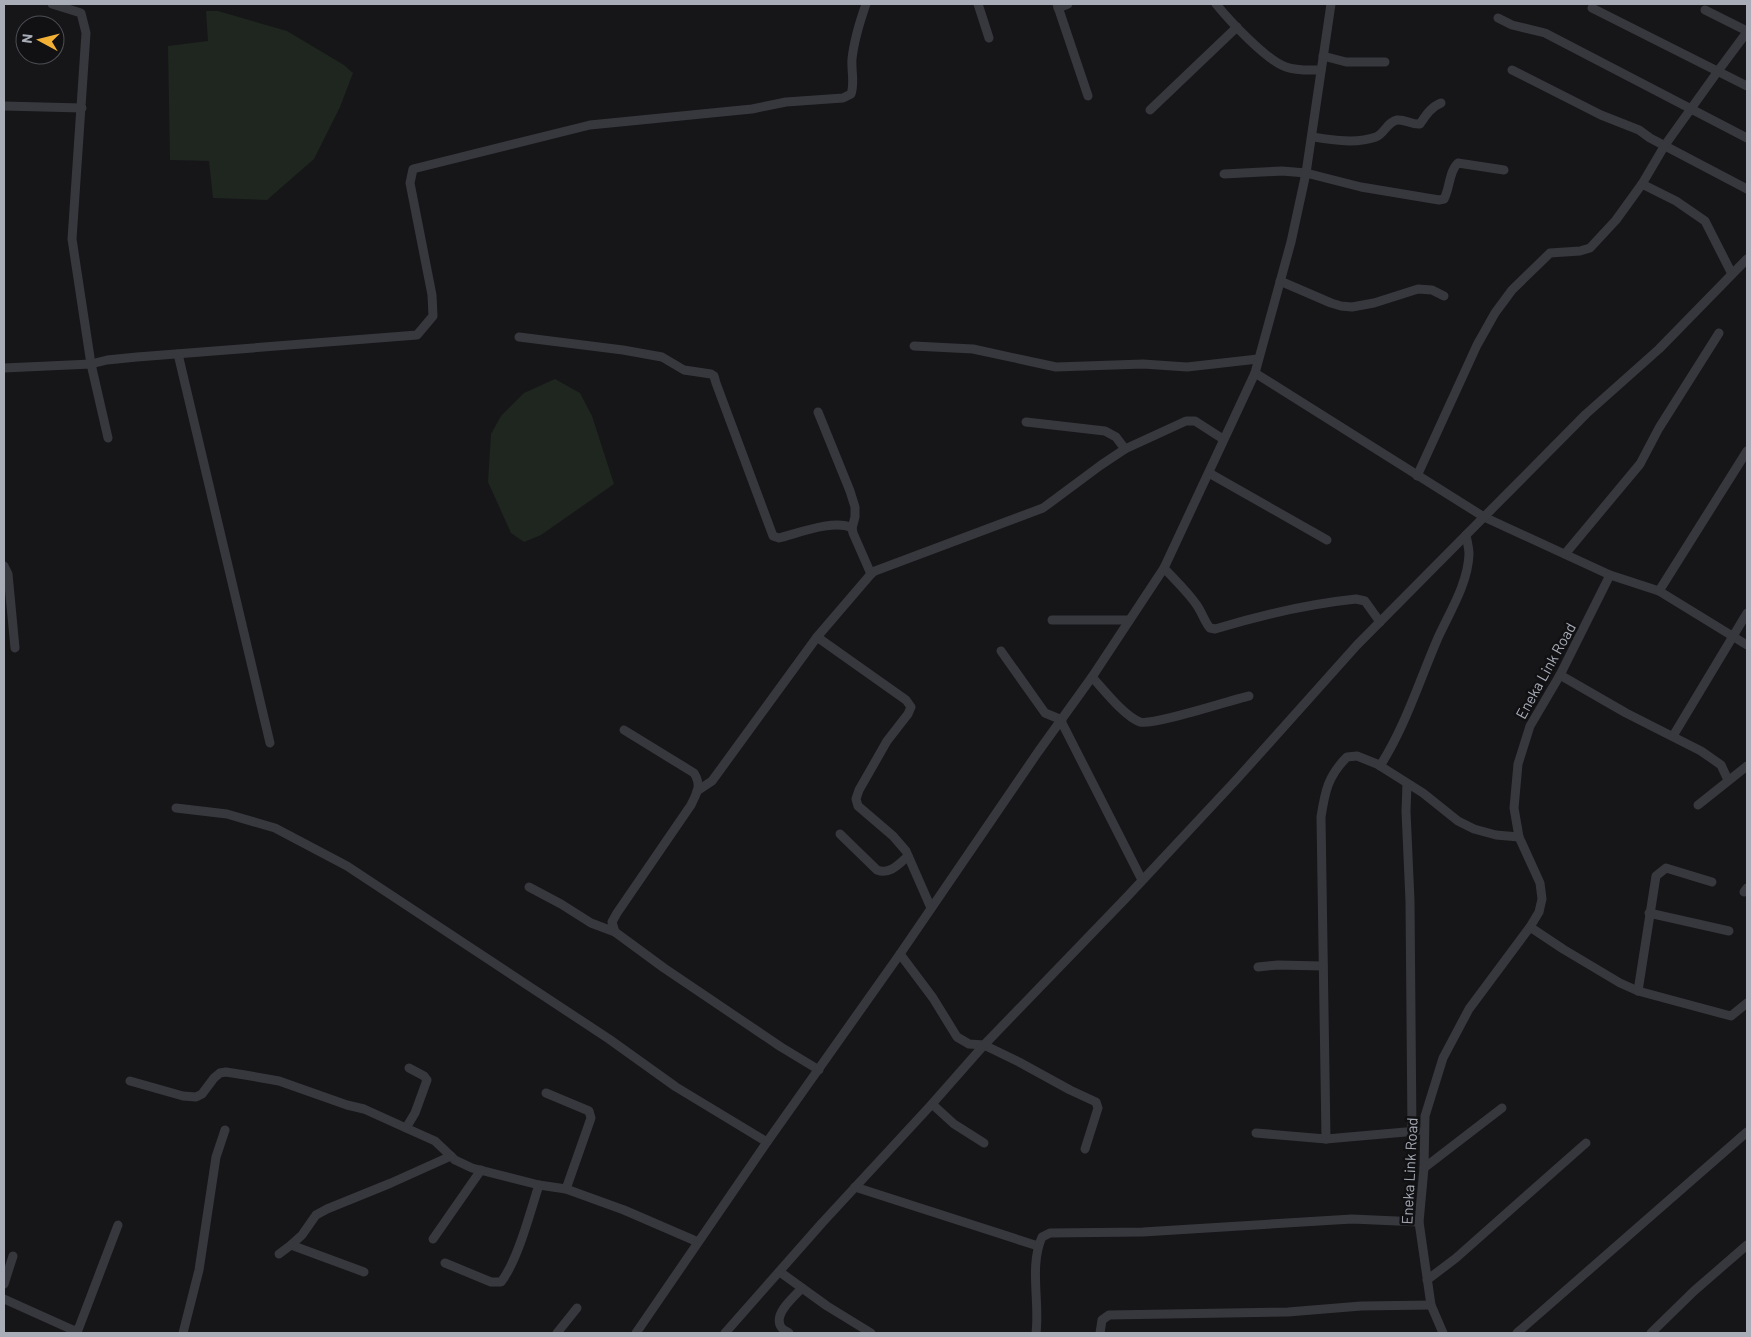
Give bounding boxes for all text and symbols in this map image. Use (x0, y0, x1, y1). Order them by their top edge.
north arrow (15, 15, 65, 65)
text: N (18, 33, 36, 44)
street label: Eneka Link Road (1511, 619, 1579, 722)
street label: Eneka Link Road (1397, 1117, 1421, 1225)

